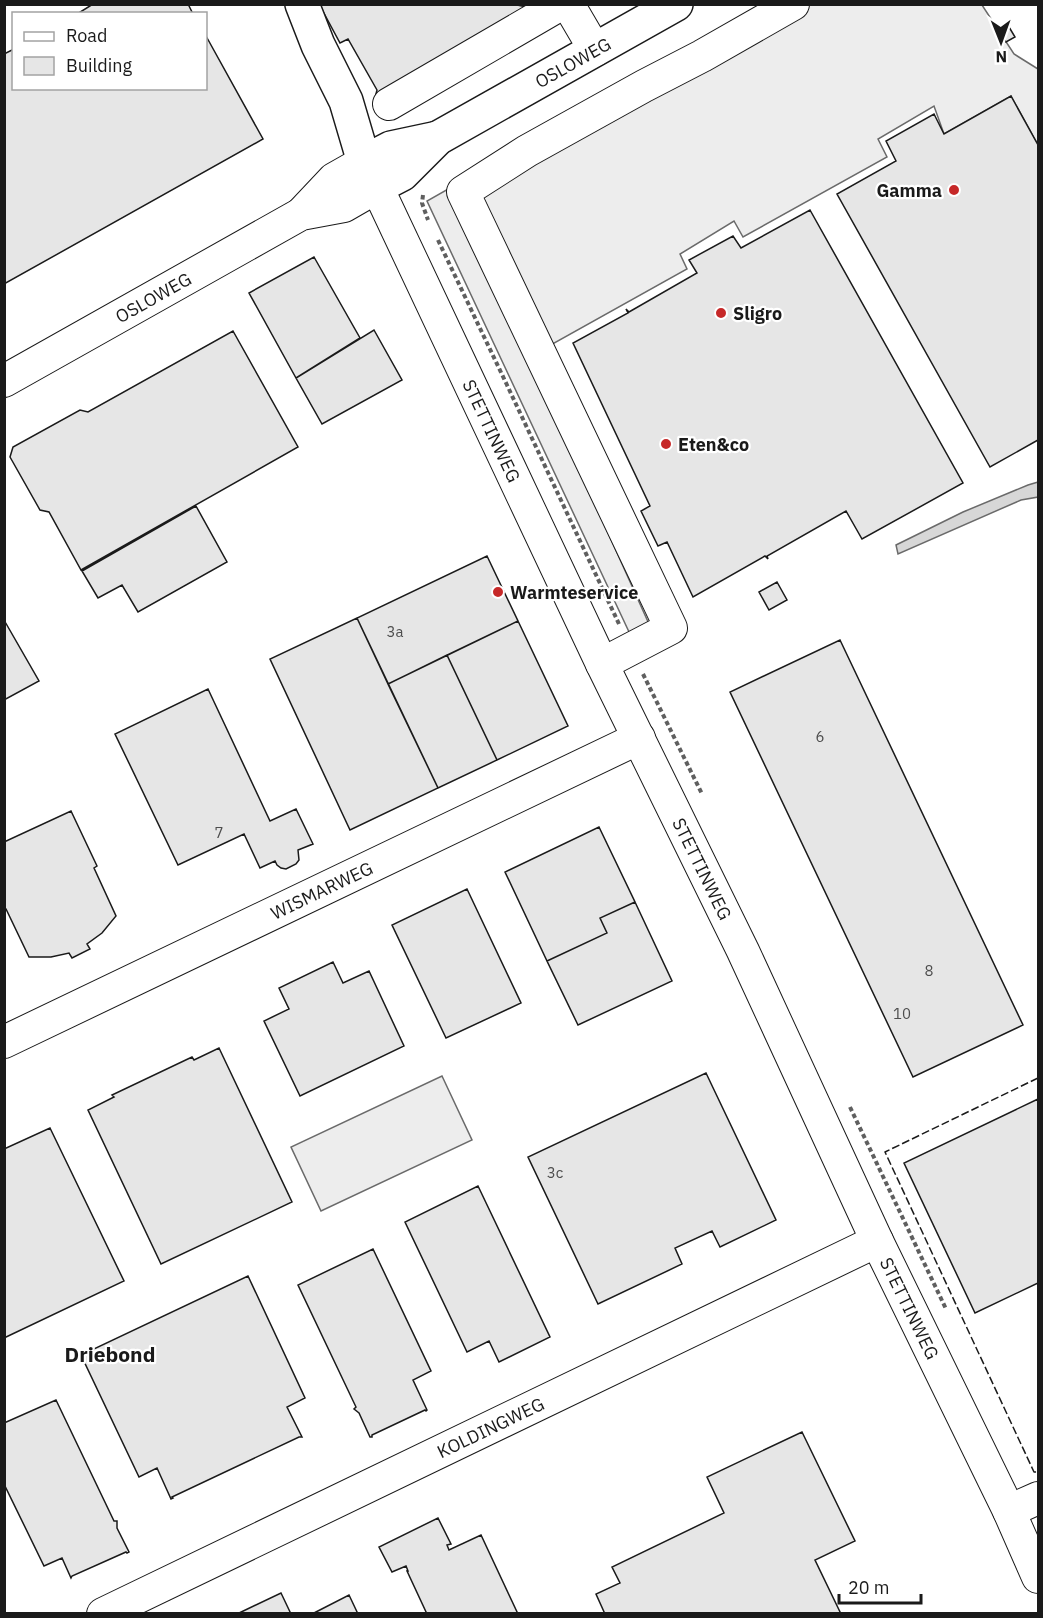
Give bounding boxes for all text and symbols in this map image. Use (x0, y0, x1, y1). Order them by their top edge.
legend (12, 12, 207, 90)
north arrow (971, 12, 1031, 72)
text: Road (66, 24, 107, 47)
street label: OSLOWEG (531, 32, 615, 93)
text: N (995, 47, 1007, 67)
text: Building (66, 54, 133, 77)
place label: Gamma (876, 179, 942, 202)
marker: Gamma (947, 183, 961, 197)
street label: OSLOWEG (111, 267, 195, 328)
place label: Sligro (733, 302, 782, 325)
marker: Sligro (714, 306, 728, 320)
street label: STETTINWEG (458, 376, 526, 486)
place label: Eten&co (678, 433, 749, 456)
marker: Eten&co (659, 437, 673, 451)
place label: Warmteservice (510, 581, 638, 604)
marker: Warmteservice (491, 585, 505, 599)
house number: 3a (386, 622, 404, 641)
house number: 6 (815, 727, 825, 746)
street label: STETTINWEG (668, 814, 737, 924)
house number: 7 (214, 823, 224, 842)
street label: WISMARWEG (267, 856, 376, 924)
house number: 8 (924, 961, 934, 980)
house number: 10 (893, 1004, 911, 1023)
house number: 3c (547, 1163, 564, 1182)
street label: STETTINWEG (875, 1253, 945, 1363)
district label: Driebond (65, 1340, 155, 1368)
street label: KOLDINGWEG (433, 1392, 548, 1463)
scale bar (839, 1567, 922, 1605)
text: 20 m (848, 1576, 890, 1599)

